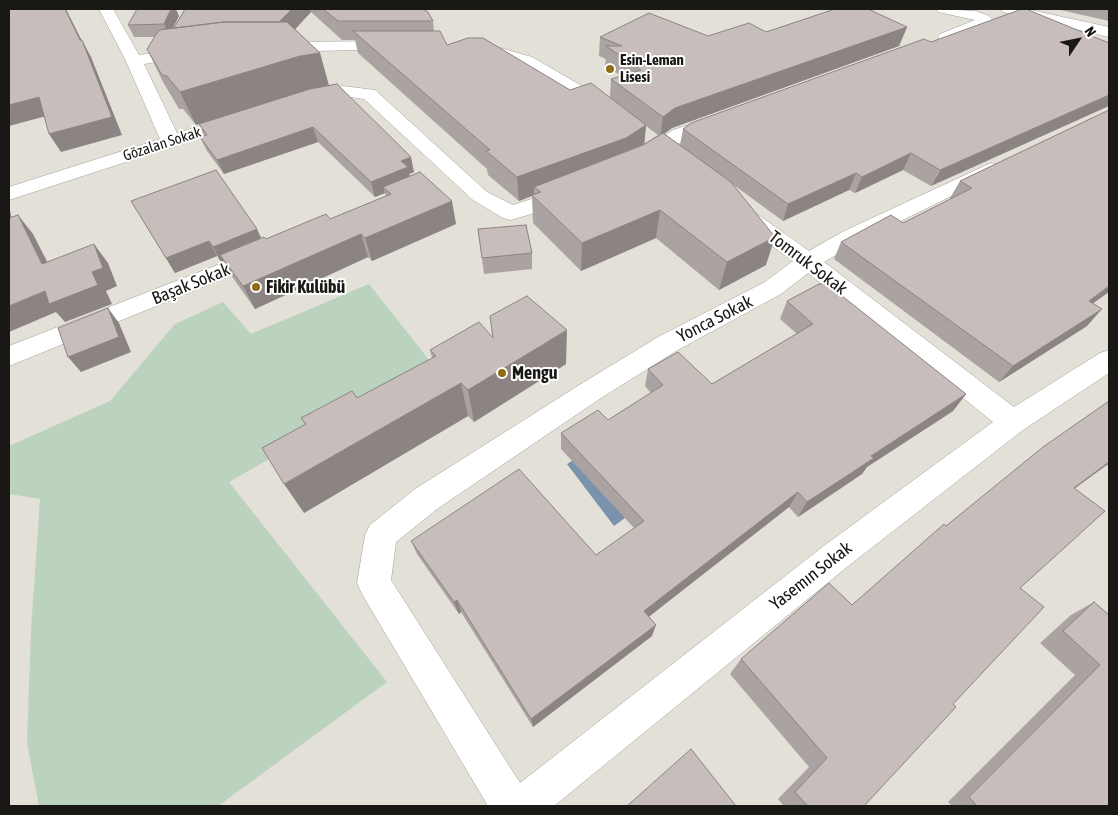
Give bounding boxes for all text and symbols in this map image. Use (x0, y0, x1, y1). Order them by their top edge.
north arrow (1053, 15, 1103, 65)
text: N (1081, 24, 1099, 40)
place label: Esin-Leman Lisesi (620, 51, 684, 86)
marker: Esin-Leman Lisesi (604, 63, 616, 75)
street label: Gözalan Sokak (121, 123, 203, 165)
street label: Tomruk Sokak (764, 226, 852, 300)
street label: Başak Sokak (149, 259, 233, 309)
place label: Fikir Kulübü (266, 276, 345, 298)
marker: Fikir Kulübü (250, 281, 262, 293)
street label: Yonca Sokak (674, 291, 756, 347)
place label: Mengu (512, 362, 557, 384)
marker: Mengu (496, 367, 508, 379)
street label: Yasemın Sokak (766, 537, 856, 615)

